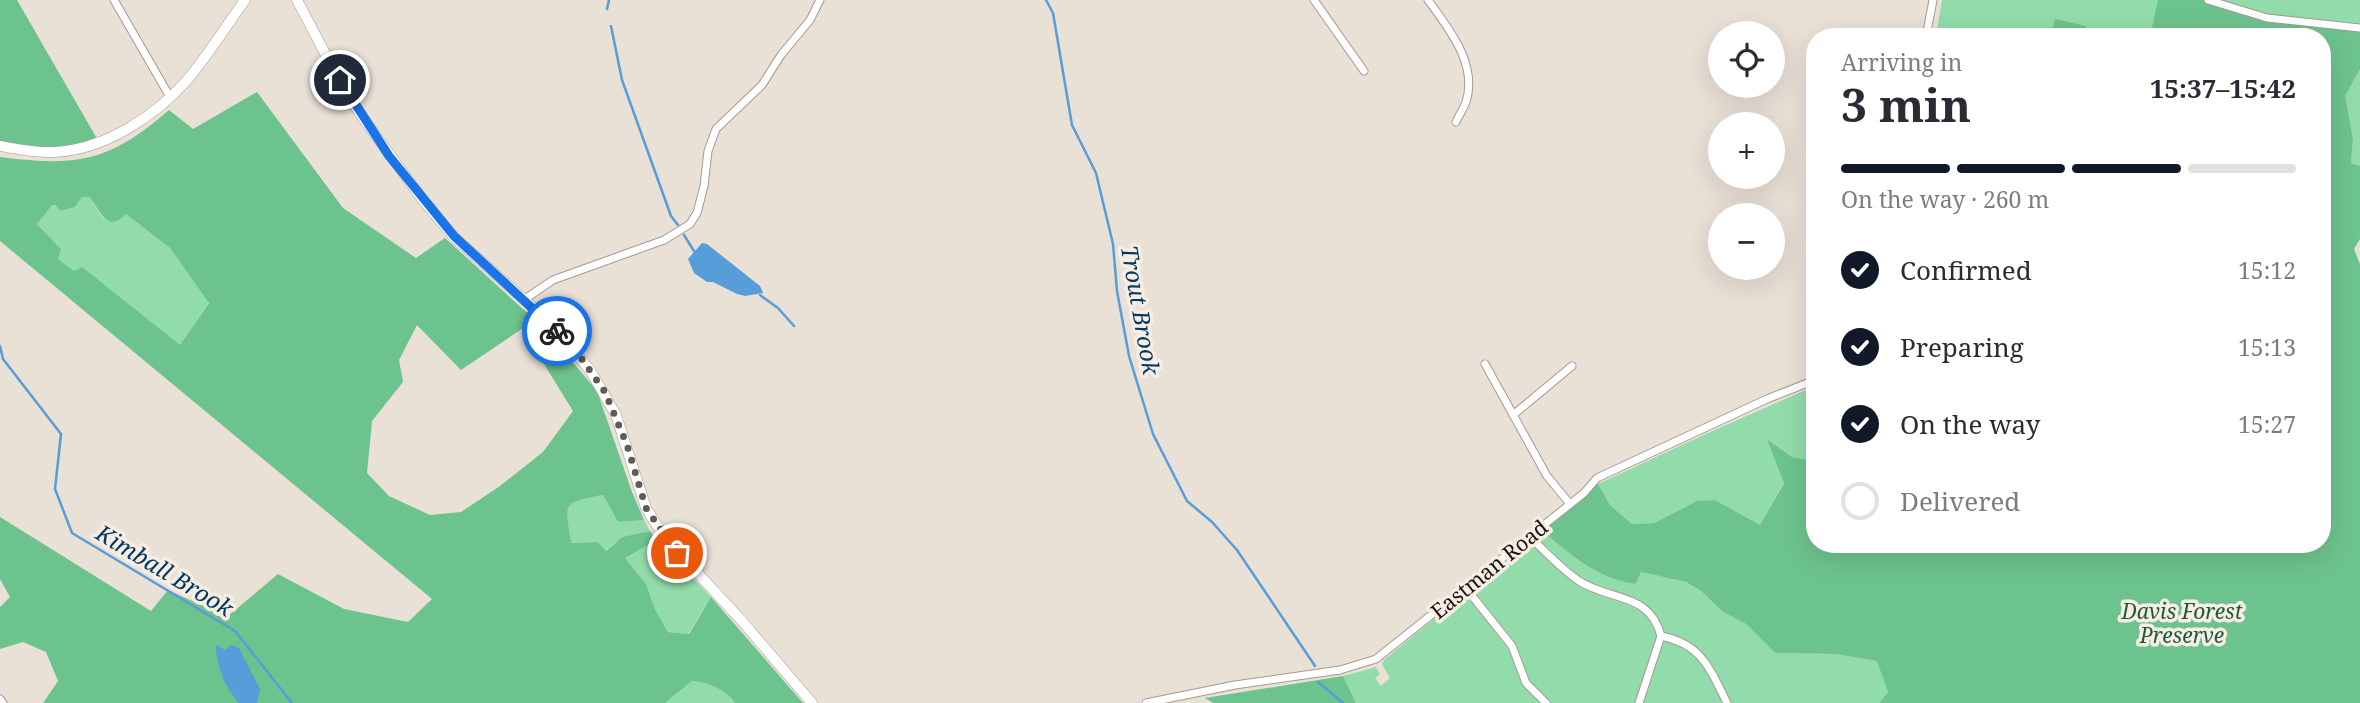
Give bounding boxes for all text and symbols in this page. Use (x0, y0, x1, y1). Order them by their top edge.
map controls (1708, 21, 1785, 280)
button: locate (1708, 21, 1785, 98)
text: Arriving in (1841, 46, 1962, 78)
pin (310, 50, 370, 110)
icon: home (321, 61, 359, 99)
text: 15:37–15:42 (2150, 70, 2296, 106)
text: 3 min (1841, 73, 1971, 135)
button: + (1708, 112, 1785, 189)
text: On the way · 260 m (1841, 183, 2049, 215)
button: − (1708, 203, 1785, 280)
water label: Trout Brook (1114, 243, 1168, 378)
icon: check (1841, 251, 1879, 289)
text: Confirmed (1900, 252, 2032, 288)
text: 15:12 (2238, 254, 2296, 286)
courier (522, 296, 592, 366)
icon: bike (538, 312, 576, 350)
icon: check (1841, 328, 1879, 366)
text: Preparing (1900, 329, 2024, 365)
text: 15:13 (2238, 331, 2296, 363)
icon: check (1841, 405, 1879, 443)
text: On the way (1900, 406, 2040, 442)
text: 15:27 (2238, 408, 2296, 440)
text: Delivered (1900, 483, 2020, 519)
street label: Eastman Road (1425, 513, 1553, 625)
water label: Kimball Brook (90, 516, 240, 624)
pin (647, 523, 707, 583)
icon: bag (658, 534, 696, 572)
park label: Davis Forest Preserve (2120, 597, 2243, 649)

